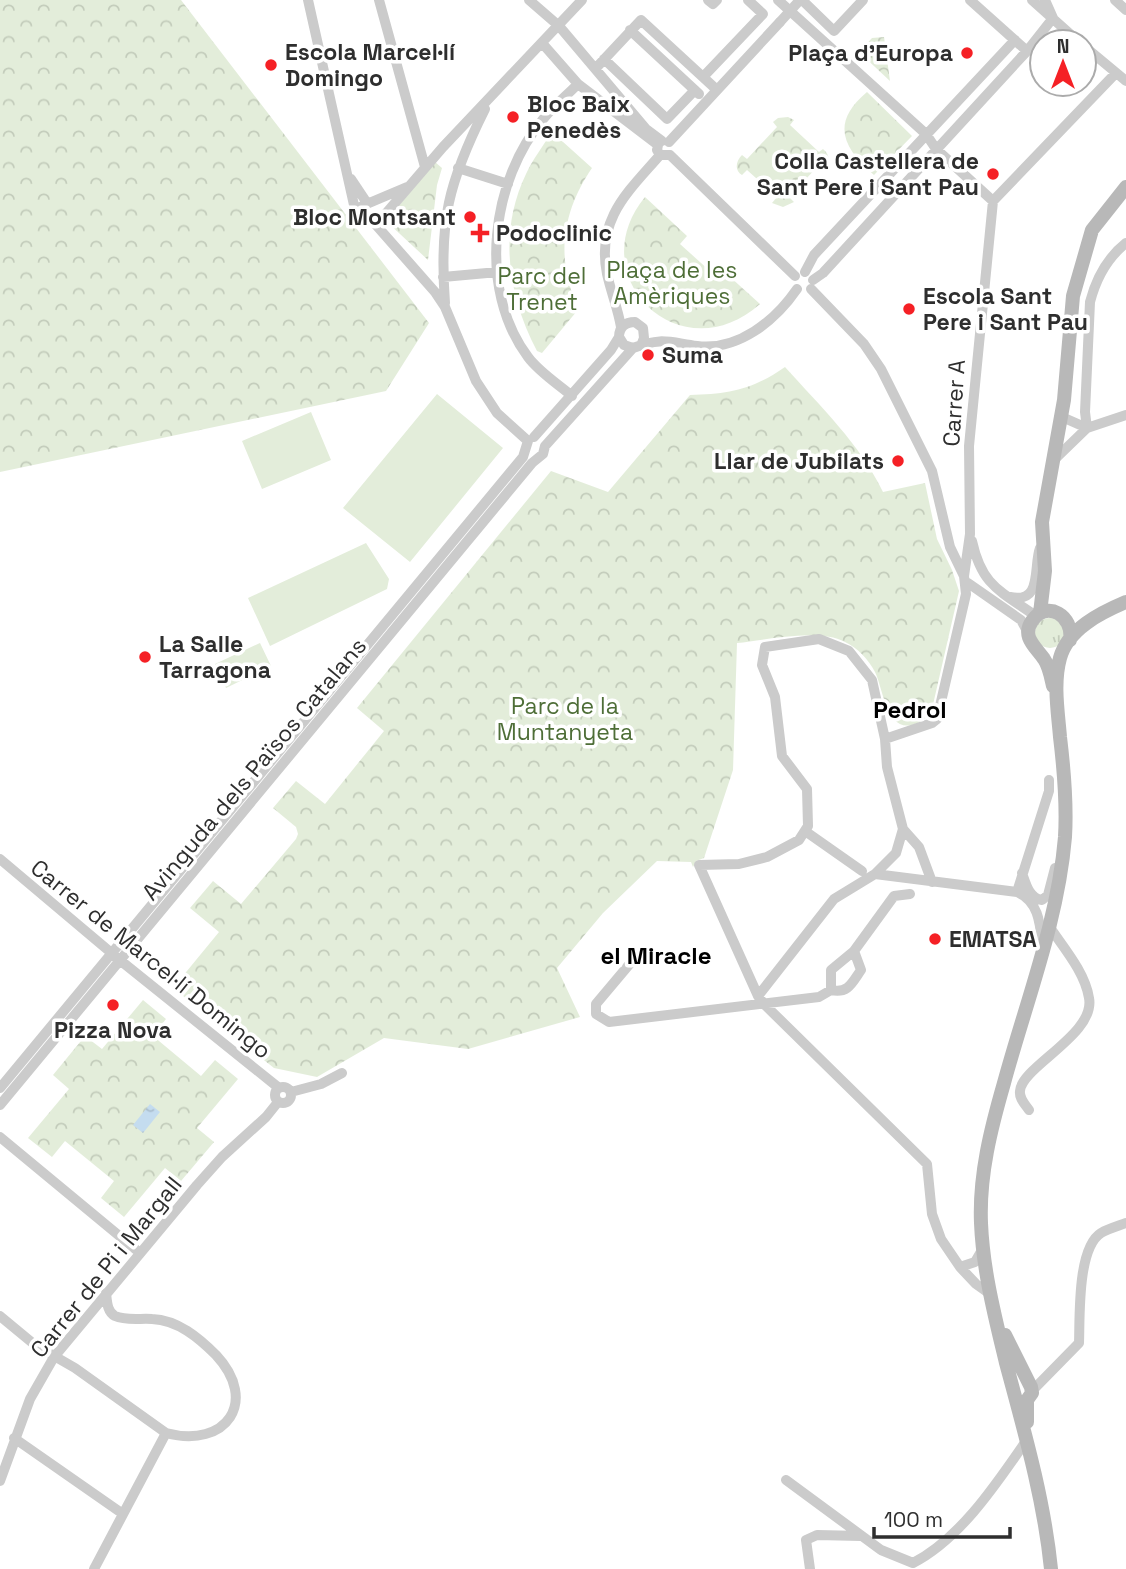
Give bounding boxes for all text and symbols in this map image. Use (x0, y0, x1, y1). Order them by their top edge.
north arrow (1028, 28, 1098, 98)
text: N (1057, 34, 1069, 59)
place label: Escola Marcel·lí Domingo (285, 37, 456, 93)
place label: Plaça d'Europa (788, 38, 953, 68)
marker: Plaça d'Europa (959, 45, 975, 61)
marker: Escola Marcel·lí Domingo (263, 57, 279, 73)
place label: Bloc Baix Penedès (527, 89, 630, 145)
marker: Bloc Baix Penedès (505, 109, 521, 125)
place label: Colla Castellera de Sant Pere i Sant Pau (757, 146, 979, 202)
marker: Colla Castellera de Sant Pere i Sant Pau (985, 166, 1001, 182)
place label: Bloc Montsant (293, 202, 456, 232)
marker: Bloc Montsant (462, 209, 478, 225)
place label: Podoclinic (496, 218, 612, 248)
marker: Podoclinic (470, 223, 490, 243)
park label: Plaça de les Amèriques (607, 255, 737, 311)
park label: Parc del Trenet (498, 261, 586, 317)
place label: Escola Sant Pere i Sant Pau (923, 281, 1088, 337)
marker: Escola Sant Pere i Sant Pau (901, 301, 917, 317)
place label: Suma (662, 340, 723, 370)
marker: Suma (640, 347, 656, 363)
street label: Carrer A (936, 358, 972, 448)
place label: Llar de Jubilats (714, 446, 884, 476)
marker: Llar de Jubilats (890, 453, 906, 469)
place label: La Salle Tarragona (159, 629, 271, 685)
street label: Avinguda dels Països Catalans (135, 631, 373, 907)
marker: La Salle Tarragona (137, 649, 153, 665)
park label: Parc de la Muntanyeta (497, 691, 633, 747)
district label: Pedrol (873, 694, 947, 725)
street label: Carrer de Marcel·lí Domingo (24, 853, 278, 1065)
place label: EMATSA (949, 924, 1037, 954)
marker: EMATSA (927, 931, 943, 947)
district label: el Miracle (600, 940, 712, 971)
marker: Pizza Nova (105, 997, 121, 1013)
place label: Pizza Nova (54, 1015, 172, 1045)
street label: Carrer de Pi i Margall (24, 1170, 188, 1364)
scale bar (874, 1496, 1010, 1540)
text: 100 m (884, 1506, 943, 1533)

